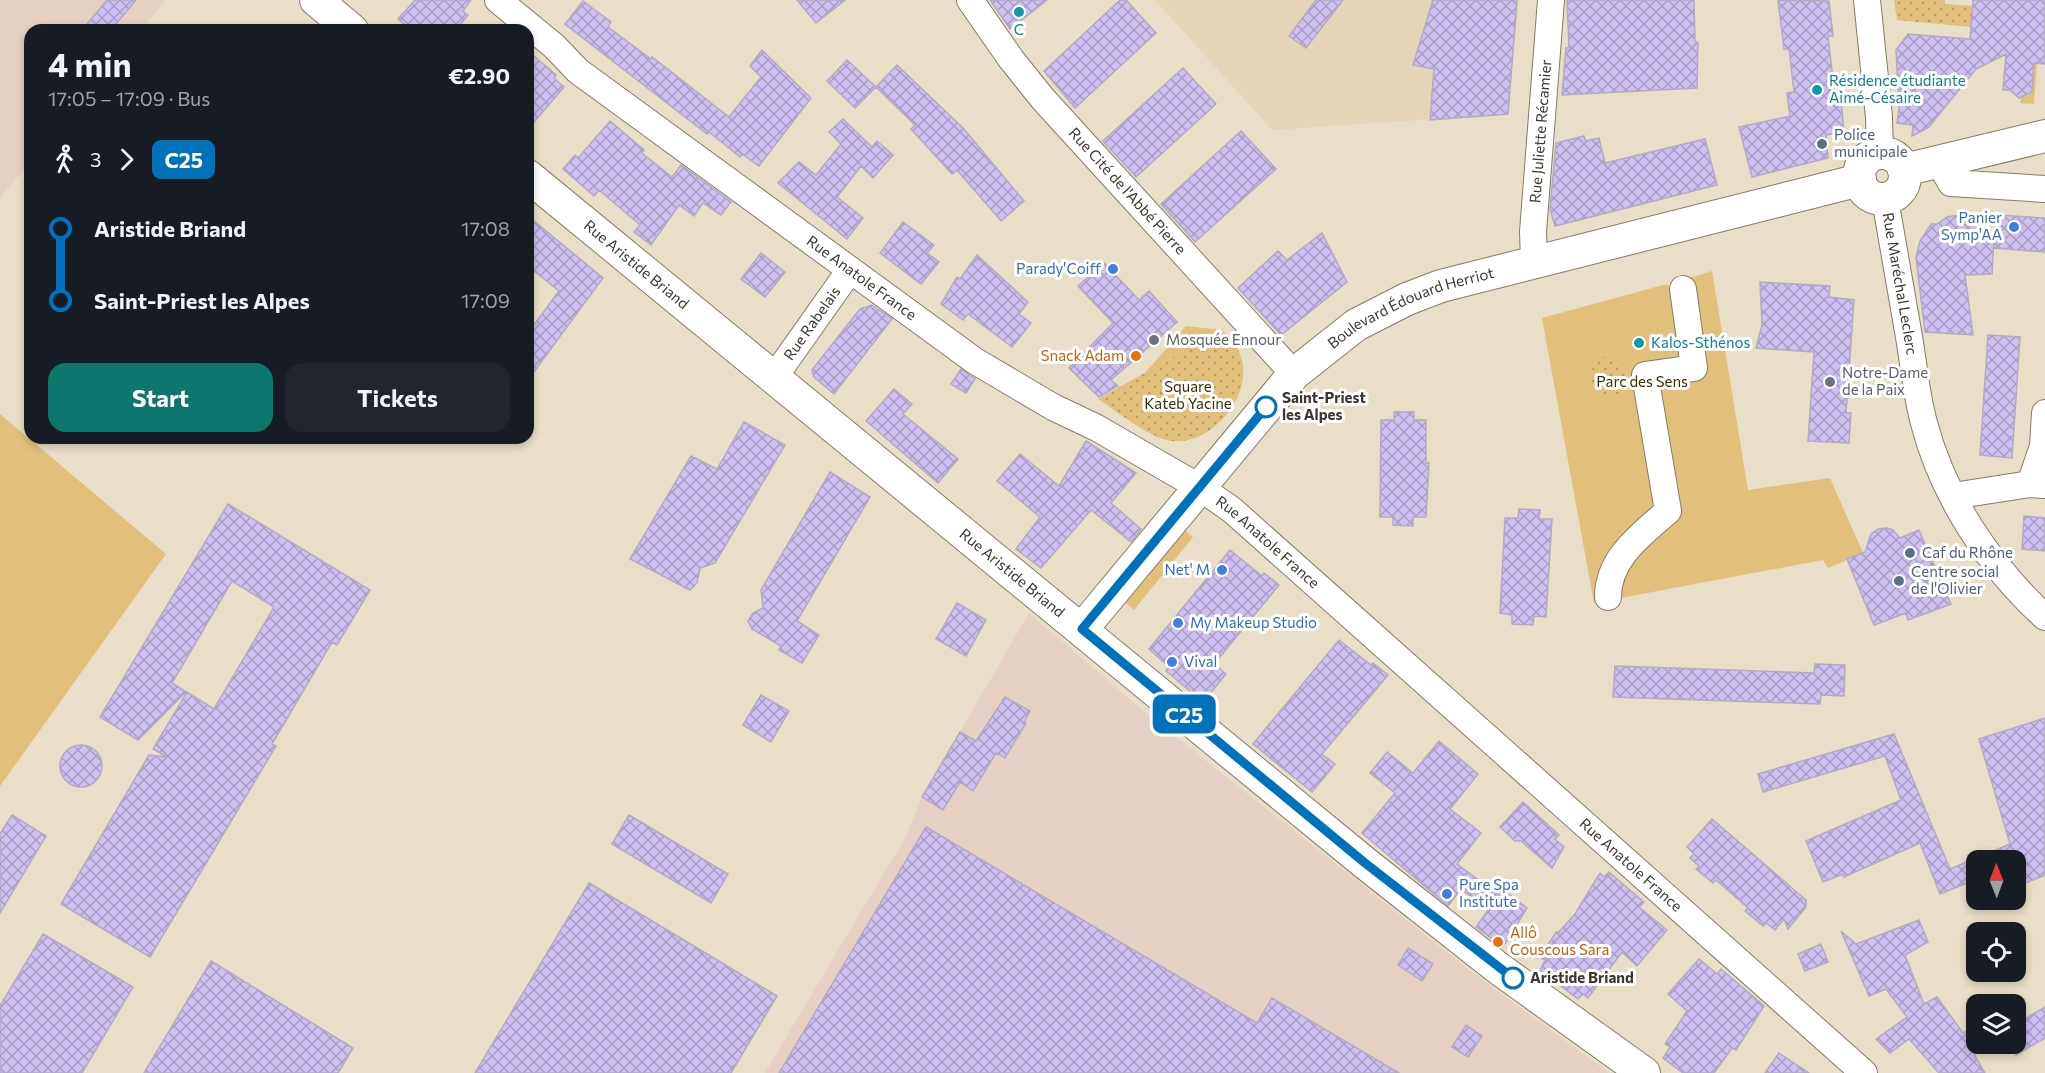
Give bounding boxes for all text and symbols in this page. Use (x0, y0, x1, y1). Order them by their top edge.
marker: C (1012, 5, 1026, 19)
place label: C (1014, 20, 1024, 38)
text: 4 min (48, 43, 132, 84)
street label: Rue Juliette Récamier (1525, 59, 1554, 204)
text: €2.90 (448, 62, 510, 89)
place label: Résidence étudiante Aimé-Césaire (1829, 71, 1966, 106)
marker: Résidence étudiante Aimé-Césaire (1810, 83, 1824, 97)
text: 17:05 – 17:09 · Bus (48, 86, 210, 110)
street label: Rue Cité de l'Abbé Pierre (1066, 123, 1190, 258)
place label: Police municipale (1834, 125, 1908, 160)
marker: Police municipale (1815, 137, 1829, 151)
icon: walk (48, 143, 81, 176)
icon: forward (110, 143, 143, 176)
text: 3 (90, 147, 101, 171)
text: C25 (164, 147, 203, 172)
place label: Panier Symp'AA (1941, 208, 2002, 243)
street label: Rue Maréchal Leclerc (1879, 211, 1922, 356)
text: Aristide Briand (94, 215, 246, 242)
text: 17:08 (461, 216, 510, 240)
street label: Rue Aristide Briand (581, 216, 693, 312)
marker: Panier Symp'AA (2007, 220, 2021, 234)
street label: Rue Anatole France (803, 231, 920, 323)
place label: Parady'Coiff (1016, 259, 1101, 277)
marker: Parady'Coiff (1106, 262, 1120, 276)
street label: Boulevard Édouard Herriot (1324, 263, 1496, 352)
street label: Rue Rabelais (779, 282, 844, 363)
text: Saint-Priest les Alpes (94, 287, 310, 314)
text: 17:09 (461, 288, 510, 312)
place label: Mosquée Ennour (1166, 330, 1281, 348)
marker: Mosquée Ennour (1147, 333, 1161, 347)
place label: Kalos-Sthénos (1651, 333, 1750, 351)
marker: Kalos-Sthénos (1632, 336, 1646, 350)
place label: Snack Adam (1041, 346, 1124, 364)
marker: Snack Adam (1129, 349, 1143, 363)
button: Start (48, 363, 273, 432)
button: Tickets (285, 363, 510, 432)
place label: Notre-Dame de la Paix (1842, 363, 1928, 398)
park label: Parc des Sens (1596, 372, 1688, 390)
marker: Notre-Dame de la Paix (1823, 375, 1837, 389)
park label: Square Kateb Yacine (1144, 377, 1232, 412)
place label: Saint-Priest les Alpes (1282, 388, 1366, 423)
marker: Saint-Priest les Alpes (1255, 396, 1277, 418)
street label: Rue Anatole France (1213, 492, 1324, 592)
street label: Rue Aristide Briand (956, 524, 1069, 621)
place label: Caf du Rhône (1922, 543, 2013, 561)
marker: Caf du Rhône (1903, 546, 1917, 560)
place label: Net' M (1164, 560, 1210, 578)
place label: Centre social de l'Olivier (1911, 562, 1999, 597)
marker: Net' M (1215, 563, 1229, 577)
marker: Centre social de l'Olivier (1892, 574, 1906, 588)
place label: My Makeup Studio (1190, 613, 1317, 631)
marker: My Makeup Studio (1171, 616, 1185, 630)
place label: Vival (1184, 652, 1217, 670)
marker: Vival (1165, 655, 1179, 669)
line badge: C25 (1150, 694, 1218, 734)
text: C25 (1165, 702, 1203, 727)
street label: Rue Anatole France (1576, 814, 1686, 915)
north arrow (1966, 850, 2026, 910)
map controls (1966, 850, 2026, 1054)
place label: Pure Spa Institute (1459, 875, 1519, 910)
marker: Pure Spa Institute (1440, 887, 1454, 901)
button: locate (1966, 922, 2026, 982)
place label: Allô Couscous Sara (1510, 923, 1609, 958)
marker: Allô Couscous Sara (1491, 935, 1505, 949)
marker: Aristide Briand (1502, 967, 1524, 989)
place label: Aristide Briand (1530, 968, 1634, 986)
button: layers (1966, 994, 2026, 1054)

